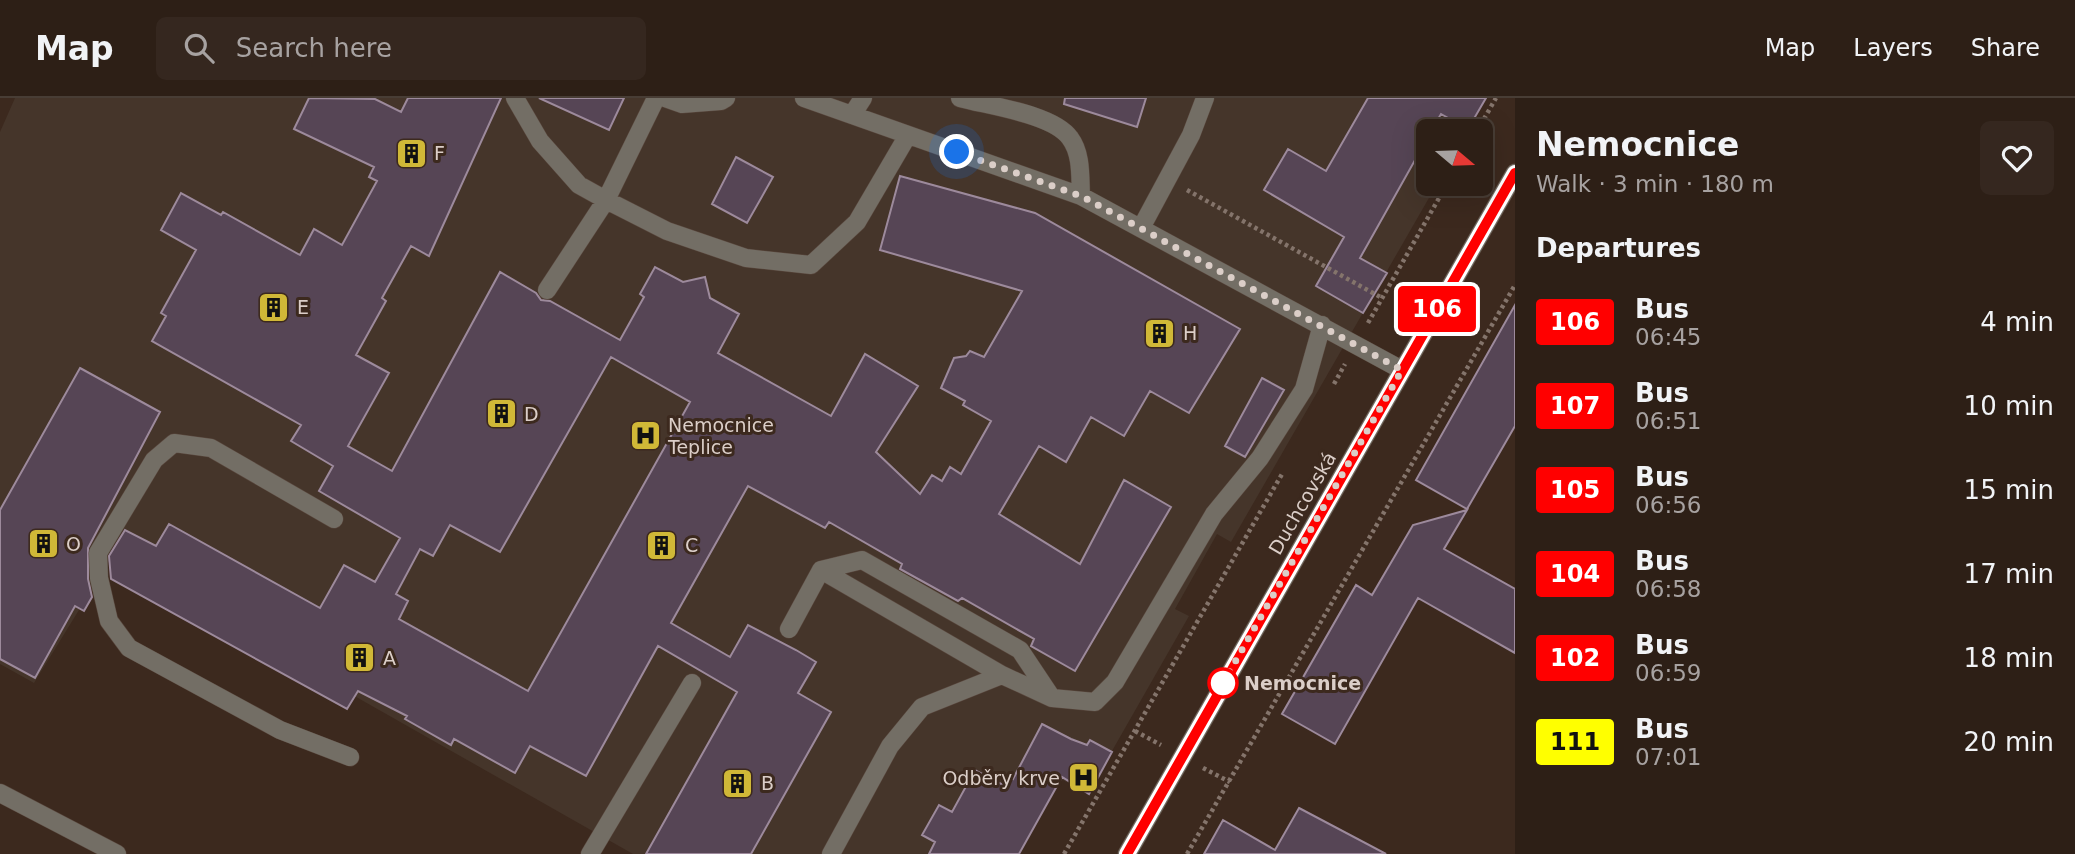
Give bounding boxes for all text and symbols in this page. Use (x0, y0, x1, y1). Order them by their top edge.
search box (156, 17, 646, 80)
text: Map (35, 29, 114, 68)
icon: search (180, 29, 218, 67)
text: Search here (236, 33, 392, 63)
text: Map (1765, 34, 1815, 62)
text: Layers (1853, 34, 1933, 62)
text: Share (1971, 34, 2040, 62)
north arrow (1416, 119, 1493, 196)
map controls (1416, 119, 1493, 196)
button: heart (1980, 121, 2054, 195)
text: Nemocnice (1536, 125, 1739, 164)
your location (939, 134, 974, 169)
building icon: F (394, 136, 428, 170)
place label: F (434, 142, 445, 164)
text: Walk · 3 min · 180 m (1536, 171, 1774, 197)
text: Departures (1536, 233, 1701, 263)
line badge: 106 (1397, 286, 1477, 332)
building icon: E (257, 290, 291, 324)
text: Bus (1635, 294, 1689, 324)
text: 106 (1412, 295, 1462, 323)
place label: E (297, 296, 309, 318)
text: 4 min (1980, 307, 2054, 337)
text: 106 (1550, 308, 1600, 336)
building icon: H (1143, 316, 1177, 350)
place label: H (1183, 322, 1197, 344)
text: 06:45 (1635, 324, 1701, 350)
text: Bus (1635, 378, 1689, 408)
text: 10 min (1964, 391, 2054, 421)
text: 107 (1550, 392, 1600, 420)
building icon: D (484, 397, 518, 431)
place label: D (524, 403, 539, 425)
text: 06:51 (1635, 408, 1701, 434)
place label: Nemocnice Teplice (667, 414, 774, 458)
hospital icon: Nemocnice Teplice (628, 419, 662, 453)
street label: Duchcovská (1264, 448, 1340, 558)
text: Bus (1635, 462, 1689, 492)
text: 15 min (1964, 475, 2054, 505)
text: 105 (1550, 476, 1600, 504)
text: 06:56 (1635, 492, 1701, 518)
building icon: O (26, 527, 60, 561)
building icon: C (645, 528, 679, 562)
place label: O (66, 533, 81, 555)
place label: C (685, 534, 698, 556)
text: Bus (1635, 546, 1689, 576)
text: 17 min (1964, 559, 2054, 589)
text: 104 (1550, 560, 1600, 588)
text: 06:58 (1635, 576, 1701, 602)
text: Bus (1635, 630, 1689, 660)
building icon: A (343, 641, 377, 675)
text: 18 min (1964, 643, 2054, 673)
text: 102 (1550, 644, 1600, 672)
place label: A (383, 647, 396, 669)
text: 06:59 (1635, 660, 1701, 686)
marker: Nemocnice (1208, 668, 1238, 698)
place label: Nemocnice (1244, 672, 1361, 694)
text: Bus (1635, 714, 1689, 744)
text: 20 min (1964, 727, 2054, 757)
text: 111 (1550, 728, 1600, 756)
text: 07:01 (1635, 744, 1701, 770)
hospital icon: Odběry krve (1066, 761, 1100, 795)
building icon: B (721, 766, 755, 800)
place label: Odběry krve (942, 767, 1060, 789)
place label: B (761, 772, 774, 794)

